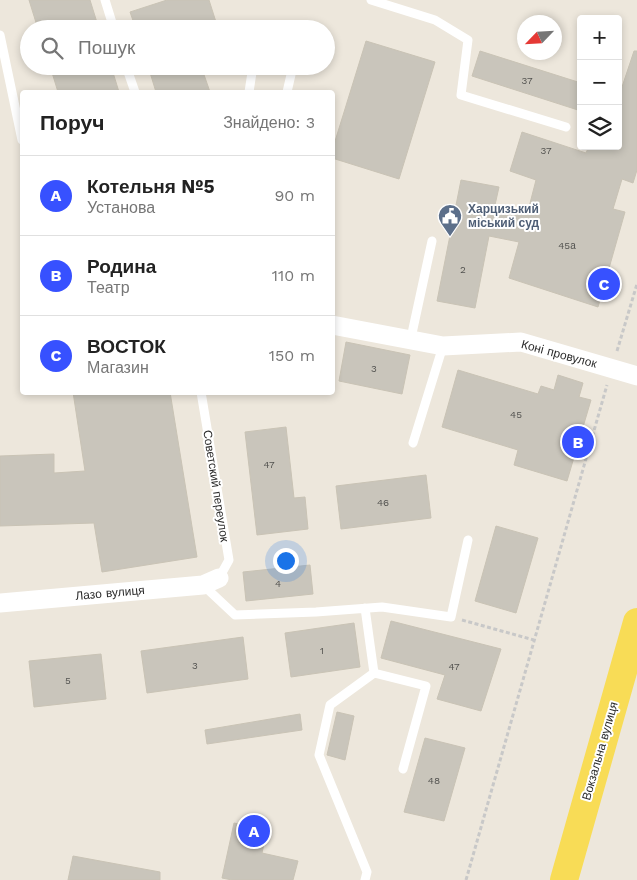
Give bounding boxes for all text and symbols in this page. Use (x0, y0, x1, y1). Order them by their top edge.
north arrow (517, 15, 562, 60)
map controls (577, 15, 622, 150)
button: + (577, 15, 622, 60)
search box (20, 20, 335, 75)
icon: search (38, 34, 66, 62)
text: Пошук (78, 36, 135, 59)
button: − (577, 60, 622, 105)
house number: 37 (521, 75, 533, 86)
button: layers (577, 105, 622, 150)
text: Поруч (40, 110, 104, 135)
text: Знайдено: 3 (223, 113, 315, 132)
house number: 37 (540, 145, 552, 156)
text: Котельня №5 (87, 175, 215, 198)
text: A (51, 186, 61, 205)
text: 90 m (274, 186, 315, 205)
text: Установа (87, 198, 155, 217)
place label: Харцизький міський суд (468, 202, 540, 230)
public building icon: Харцизький міський суд (437, 203, 463, 237)
house number: 45а (558, 240, 576, 251)
text: Родина (87, 255, 156, 278)
house number: 2 (460, 264, 466, 275)
pin: C (588, 265, 620, 303)
text: B (51, 266, 61, 285)
text: 110 m (272, 266, 315, 285)
text: Театр (87, 278, 130, 297)
text: ВОСТОК (87, 335, 166, 358)
street label: Коні провулок (520, 337, 599, 371)
text: C (51, 346, 61, 365)
text: 150 m (269, 346, 315, 365)
text: Магазин (87, 358, 149, 377)
house number: 3 (371, 363, 377, 374)
house number: 45 (510, 409, 522, 420)
pin: B (562, 423, 594, 461)
street label: Советский переулок (200, 429, 232, 544)
house number: 47 (263, 459, 275, 470)
house number: 46 (377, 497, 389, 508)
your location (273, 548, 299, 574)
house number: 4 (275, 578, 281, 589)
street label: Лазо вулиця (75, 583, 145, 603)
house number: 1 (320, 645, 324, 656)
house number: 3 (192, 660, 198, 671)
house number: 47 (448, 661, 460, 672)
house number: 5 (65, 675, 71, 686)
street label: Вокзальна вулиця (579, 700, 621, 802)
house number: 48 (428, 775, 440, 786)
pin: A (238, 812, 270, 850)

